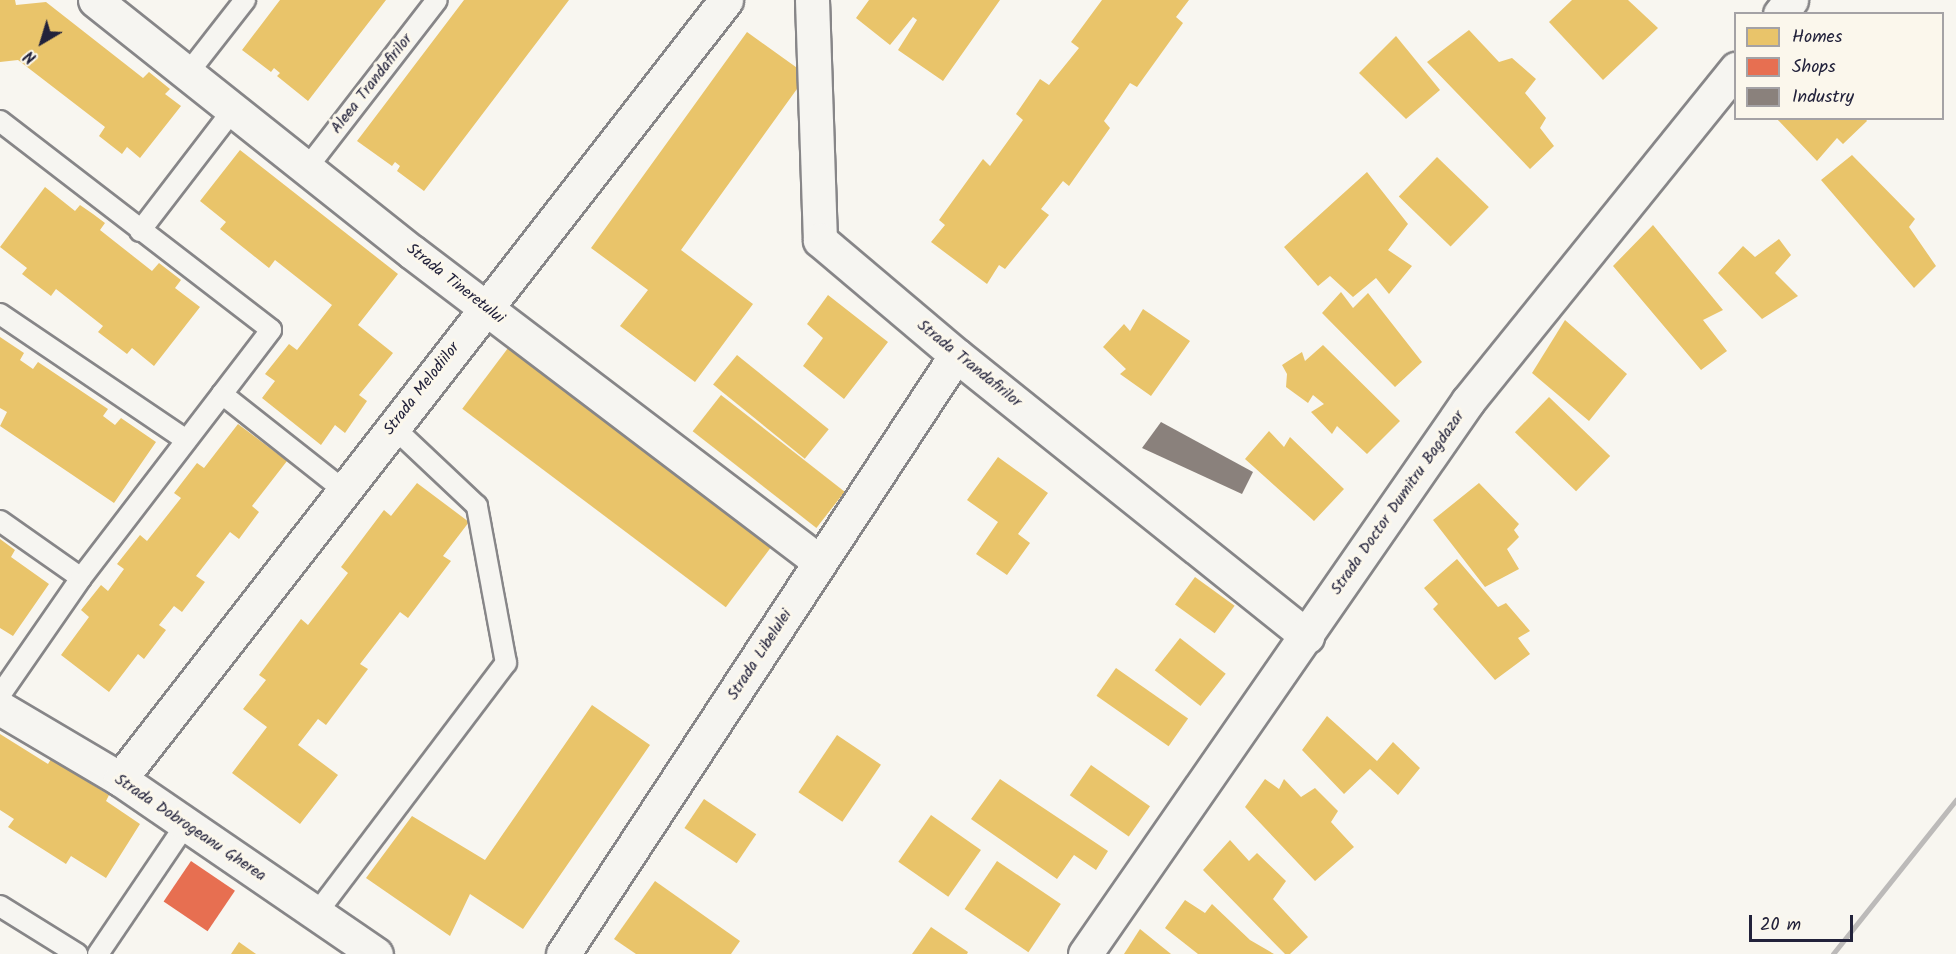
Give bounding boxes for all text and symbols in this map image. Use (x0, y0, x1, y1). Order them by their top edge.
north arrow (12, 12, 72, 72)
legend (1734, 12, 1944, 120)
text: Homes (1792, 23, 1842, 52)
street label: Aleea Trandafirilor (327, 30, 417, 138)
text: N (19, 44, 42, 70)
text: Shops (1792, 53, 1836, 82)
text: Industry (1792, 83, 1854, 112)
street label: Strada Tineretului (402, 240, 508, 328)
street label: Strada Trandafirilor (913, 316, 1025, 412)
street label: Strada Melodiilor (380, 339, 464, 439)
street label: Strada Doctor Dumitru Bagdazar (1327, 407, 1469, 599)
street label: Strada Libelulei (724, 606, 796, 704)
street label: Strada Dobrogeanu Gherea (111, 770, 269, 886)
scale bar (1752, 903, 1856, 941)
text: 20 m (1760, 911, 1801, 940)

